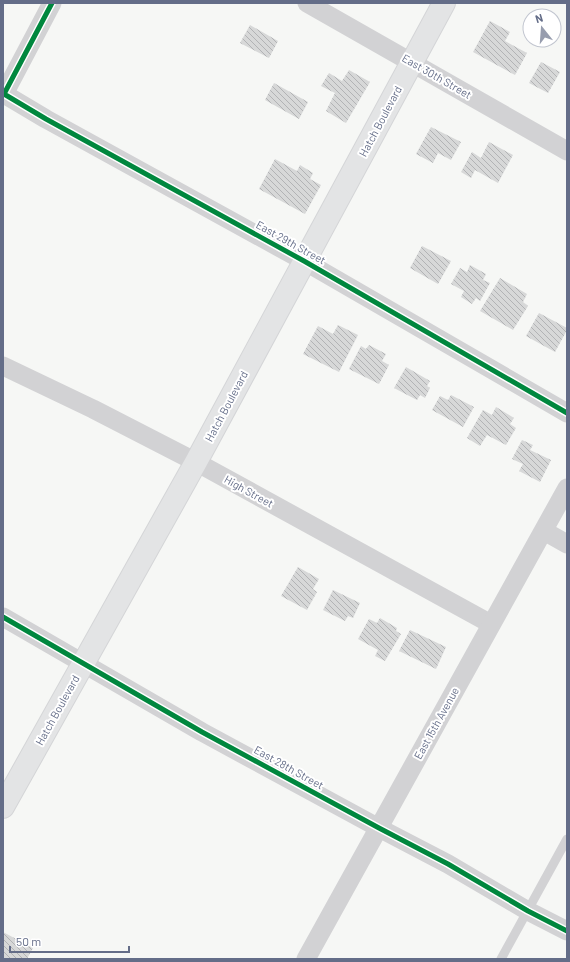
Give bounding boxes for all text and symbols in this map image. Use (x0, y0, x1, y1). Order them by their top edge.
north arrow (522, 8, 562, 48)
text: N (534, 11, 544, 25)
street label: East 30th Street (400, 51, 474, 101)
street label: Hatch Boulevard (356, 83, 404, 159)
street label: East 29th Street (254, 218, 328, 266)
street label: Hatch Boulevard (202, 368, 250, 444)
street label: High Street (222, 472, 276, 510)
street label: Hatch Boulevard (32, 673, 82, 747)
street label: East 15th Avenue (411, 685, 461, 761)
street label: East 28th Street (252, 743, 326, 791)
scale bar (10, 928, 129, 954)
text: 50 m (16, 934, 41, 948)

